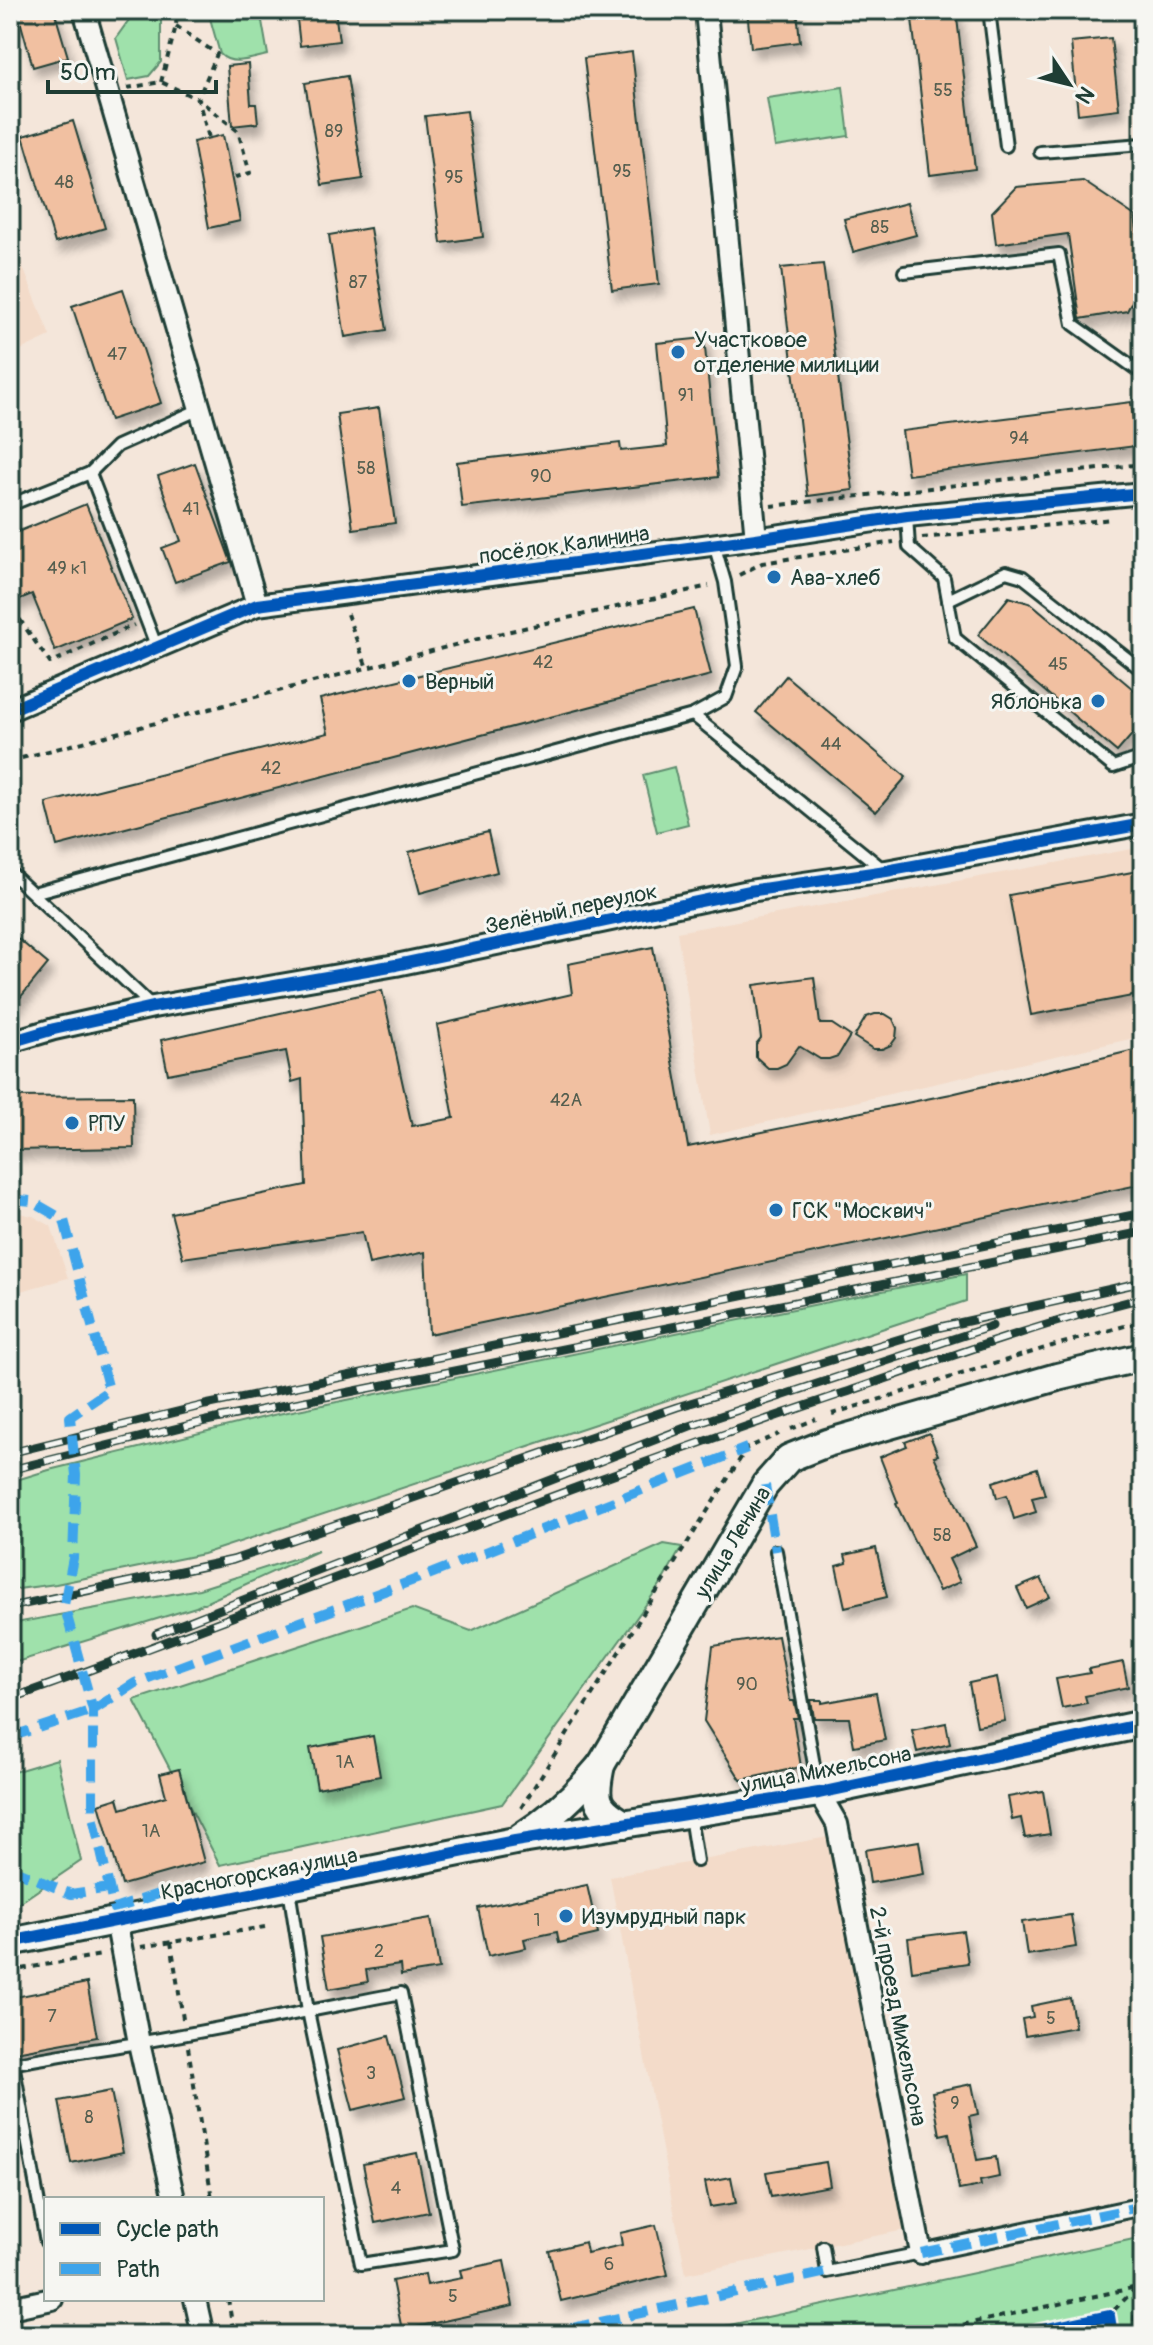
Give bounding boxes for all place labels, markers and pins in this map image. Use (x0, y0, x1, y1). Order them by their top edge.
place label: Участковое отделение милиции (694, 326, 879, 379)
marker: Участковое отделение милиции (669, 343, 687, 361)
place label: Ава-хлеб (790, 564, 881, 592)
marker: Ава-хлеб (765, 568, 783, 586)
place label: Верный (425, 668, 494, 696)
marker: Верный (400, 672, 418, 690)
place label: Яблонька (991, 688, 1082, 716)
marker: Яблонька (1089, 692, 1107, 710)
place label: РПУ (88, 1110, 125, 1138)
marker: РПУ (63, 1114, 81, 1132)
place label: ГСК "Москвич" (792, 1197, 933, 1225)
marker: ГСК "Москвич" (767, 1201, 785, 1219)
place label: Изумрудный парк (582, 1903, 746, 1931)
marker: Изумрудный парк (557, 1907, 575, 1925)

